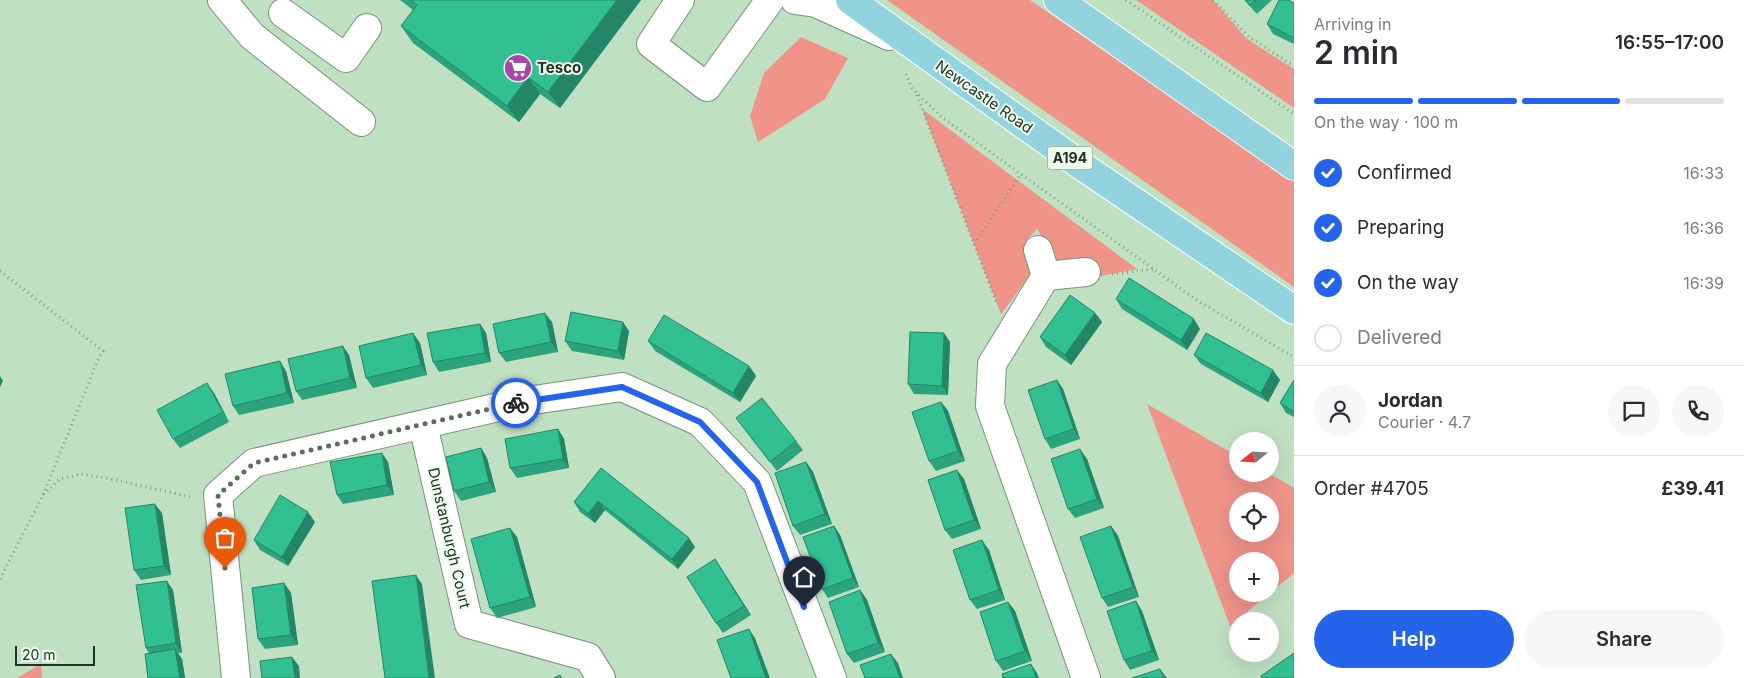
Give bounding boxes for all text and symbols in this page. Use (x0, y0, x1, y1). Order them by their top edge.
text: Arriving in (1314, 14, 1391, 34)
text: 16:55–17:00 (1615, 31, 1724, 54)
text: 2 min (1314, 33, 1399, 72)
supermarket icon: Tesco (503, 53, 533, 83)
street label: Newcastle Road (932, 56, 1037, 137)
place label: Tesco (537, 58, 581, 77)
text: On the way · 100 m (1314, 112, 1458, 132)
road number: A194 (1048, 146, 1092, 170)
icon: check (1314, 159, 1342, 187)
text: Confirmed (1357, 161, 1452, 184)
text: 16:33 (1683, 163, 1724, 183)
icon: check (1314, 214, 1342, 242)
text: Preparing (1357, 216, 1444, 239)
text: 16:36 (1683, 218, 1724, 238)
icon: check (1314, 269, 1342, 297)
text: On the way (1357, 271, 1459, 294)
text: 16:39 (1683, 273, 1724, 293)
text: Delivered (1357, 326, 1442, 349)
courier (491, 378, 541, 428)
button: person (1314, 385, 1366, 437)
button: chat (1608, 385, 1660, 437)
button: phone (1672, 385, 1724, 437)
icon: bike (502, 389, 530, 417)
text: Jordan (1378, 389, 1443, 412)
text: Courier · 4.7 (1378, 412, 1471, 432)
north arrow (1229, 432, 1279, 482)
map controls (1229, 432, 1279, 662)
street label: Dunstanburgh Court (424, 466, 475, 610)
text: Order #4705 (1314, 477, 1429, 500)
text: £39.41 (1661, 477, 1724, 500)
button: locate (1229, 492, 1279, 542)
pin (204, 517, 246, 568)
icon: bag (211, 524, 239, 552)
button: + (1229, 552, 1279, 602)
pin (783, 556, 825, 607)
icon: home (790, 563, 818, 591)
button: Help (1314, 610, 1514, 668)
button: Share (1524, 610, 1724, 668)
button: − (1229, 612, 1279, 662)
scale bar (15, 643, 95, 666)
text: 20 m (22, 646, 56, 663)

